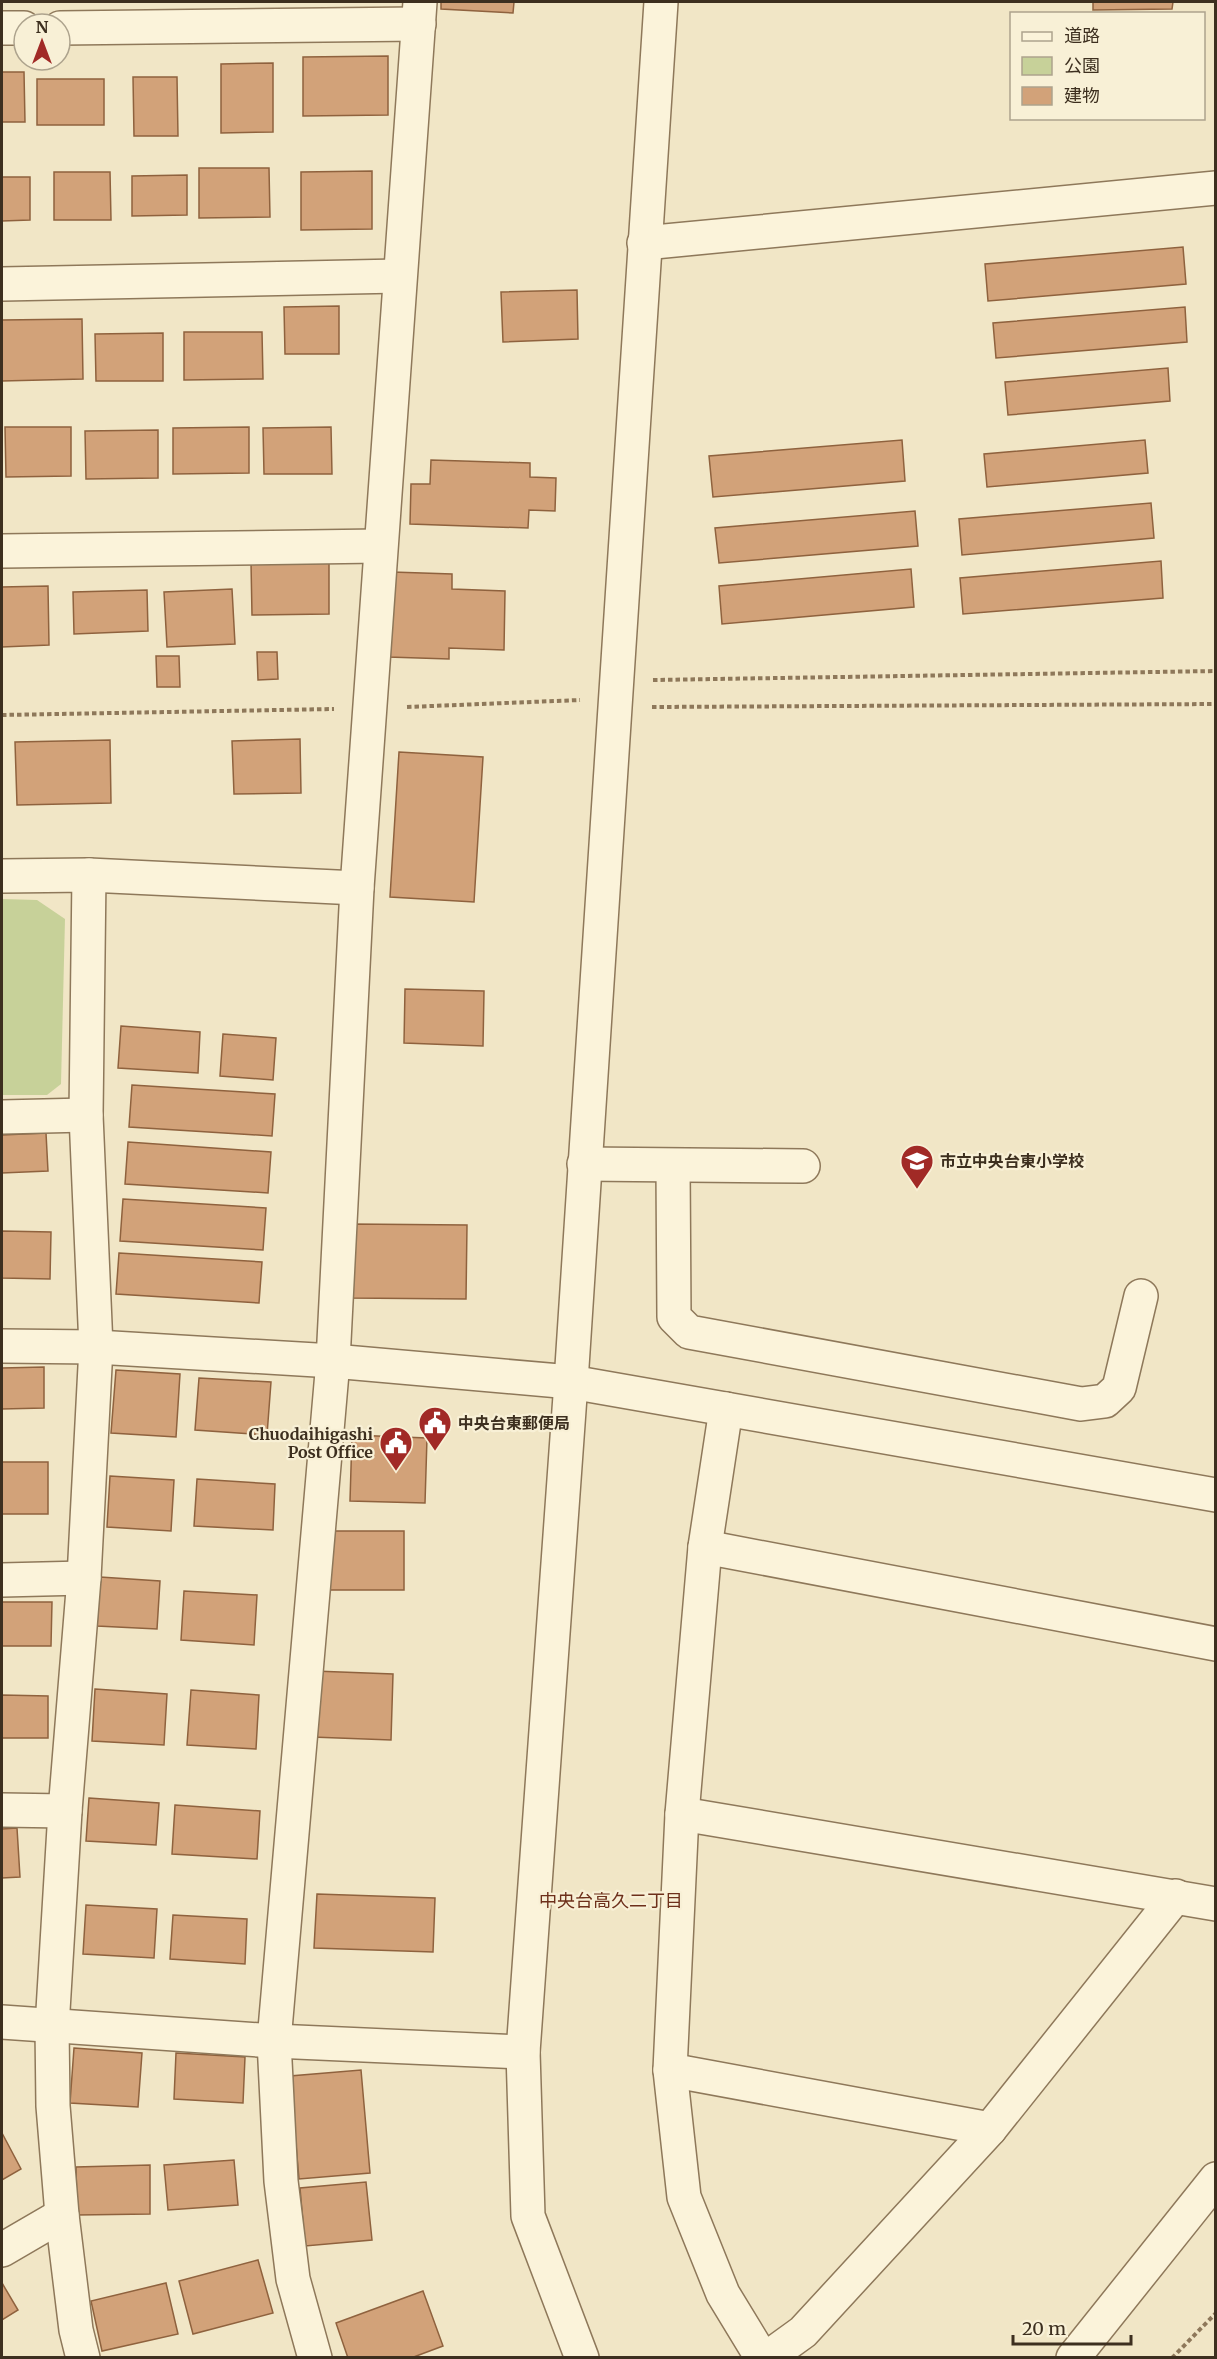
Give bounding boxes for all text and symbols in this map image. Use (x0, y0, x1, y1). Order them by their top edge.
north arrow (12, 12, 72, 72)
legend (1010, 12, 1205, 120)
text: N (36, 17, 49, 37)
text: 道路 (1064, 24, 1100, 47)
text: 公園 (1064, 54, 1100, 77)
text: 建物 (1064, 84, 1100, 107)
school or university icon: 市立中央台東小学校 (899, 1143, 935, 1190)
place label: 市立中央台東小学校 (940, 1151, 1084, 1171)
public building icon: 中央台東郵便局 (417, 1405, 453, 1452)
place label: 中央台東郵便局 (458, 1413, 570, 1433)
place label: Chuodaihigashi Post Office (249, 1424, 374, 1462)
public building icon: Chuodaihigashi Post Office (378, 1425, 414, 1472)
district label: 中央台高久二丁目 (539, 1889, 683, 1912)
scale bar (1013, 2308, 1132, 2346)
text: 20 m (1022, 2317, 1066, 2340)

